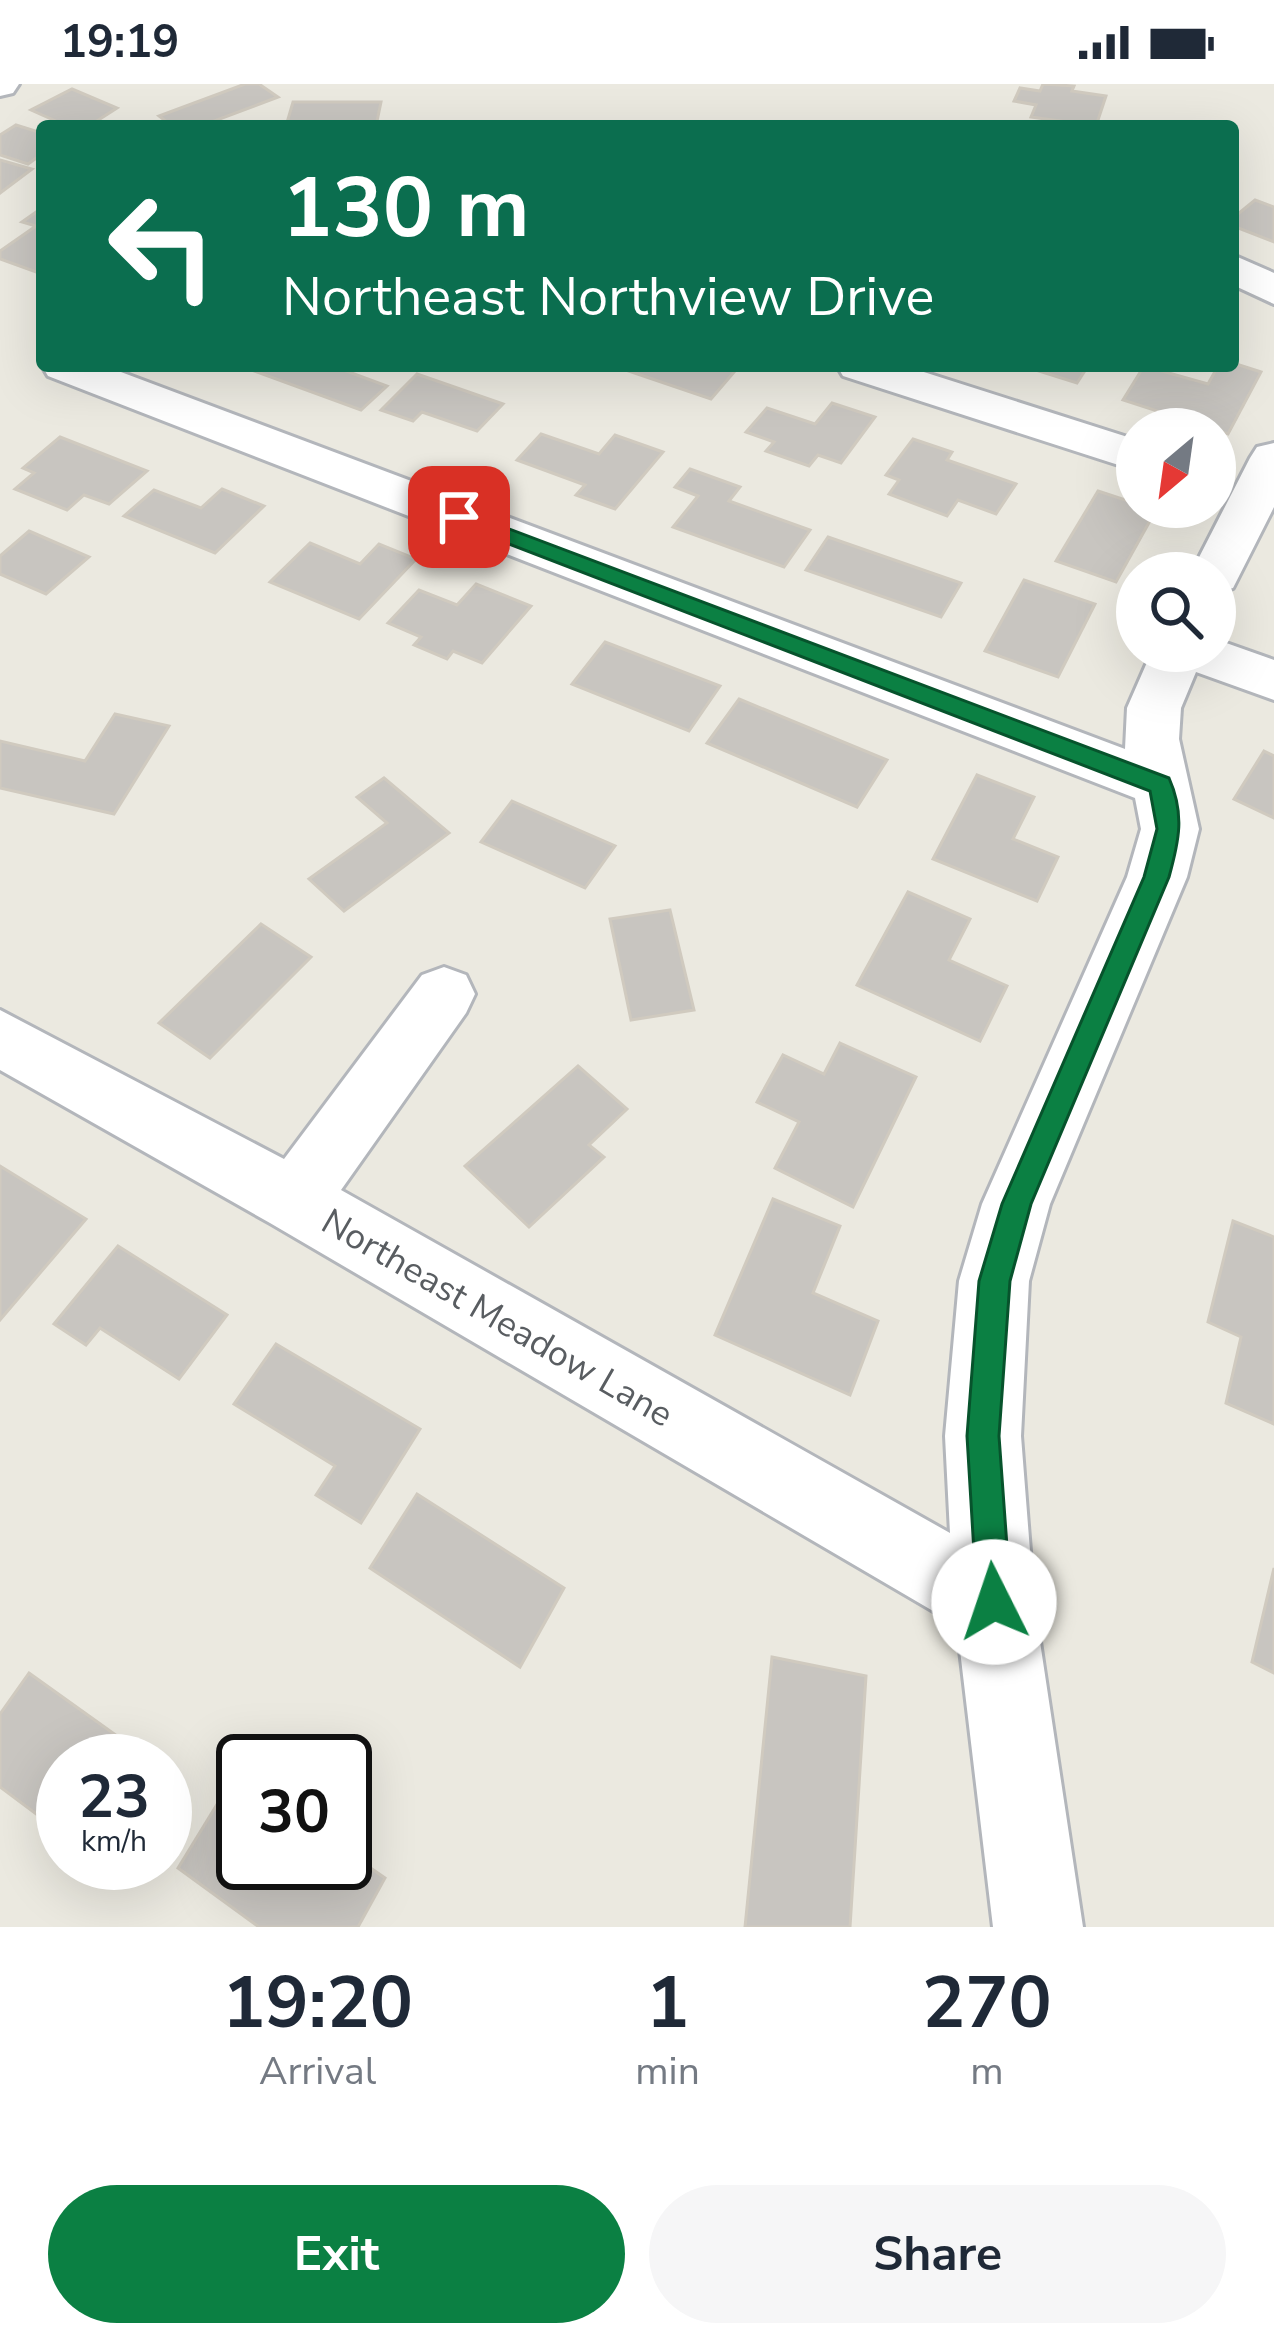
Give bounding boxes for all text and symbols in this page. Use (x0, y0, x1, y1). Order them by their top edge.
text: 19:19 (60, 12, 179, 73)
text: 130 m (282, 151, 530, 266)
icon: left (84, 168, 240, 324)
text: Northeast Northview Drive (282, 260, 934, 334)
north arrow (1116, 408, 1236, 528)
map controls (1116, 408, 1236, 672)
pin (408, 466, 510, 568)
icon: arrive (426, 484, 492, 550)
button: search (1116, 552, 1236, 672)
street label: Northeast Meadow Lane (313, 1198, 682, 1439)
position arrow (931, 1539, 1057, 1665)
speed limit sign: 30 (216, 1734, 372, 1890)
text: 23 (78, 1756, 150, 1838)
text: km/h (81, 1821, 147, 1862)
text: 19:20 (222, 1954, 413, 2052)
text: 1 (646, 1954, 689, 2052)
text: 270 (922, 1954, 1052, 2052)
text: Arrival (259, 2045, 376, 2098)
text: min (635, 2045, 700, 2098)
text: m (970, 2045, 1004, 2098)
button: Exit (48, 2185, 625, 2323)
button: Share (649, 2185, 1226, 2323)

